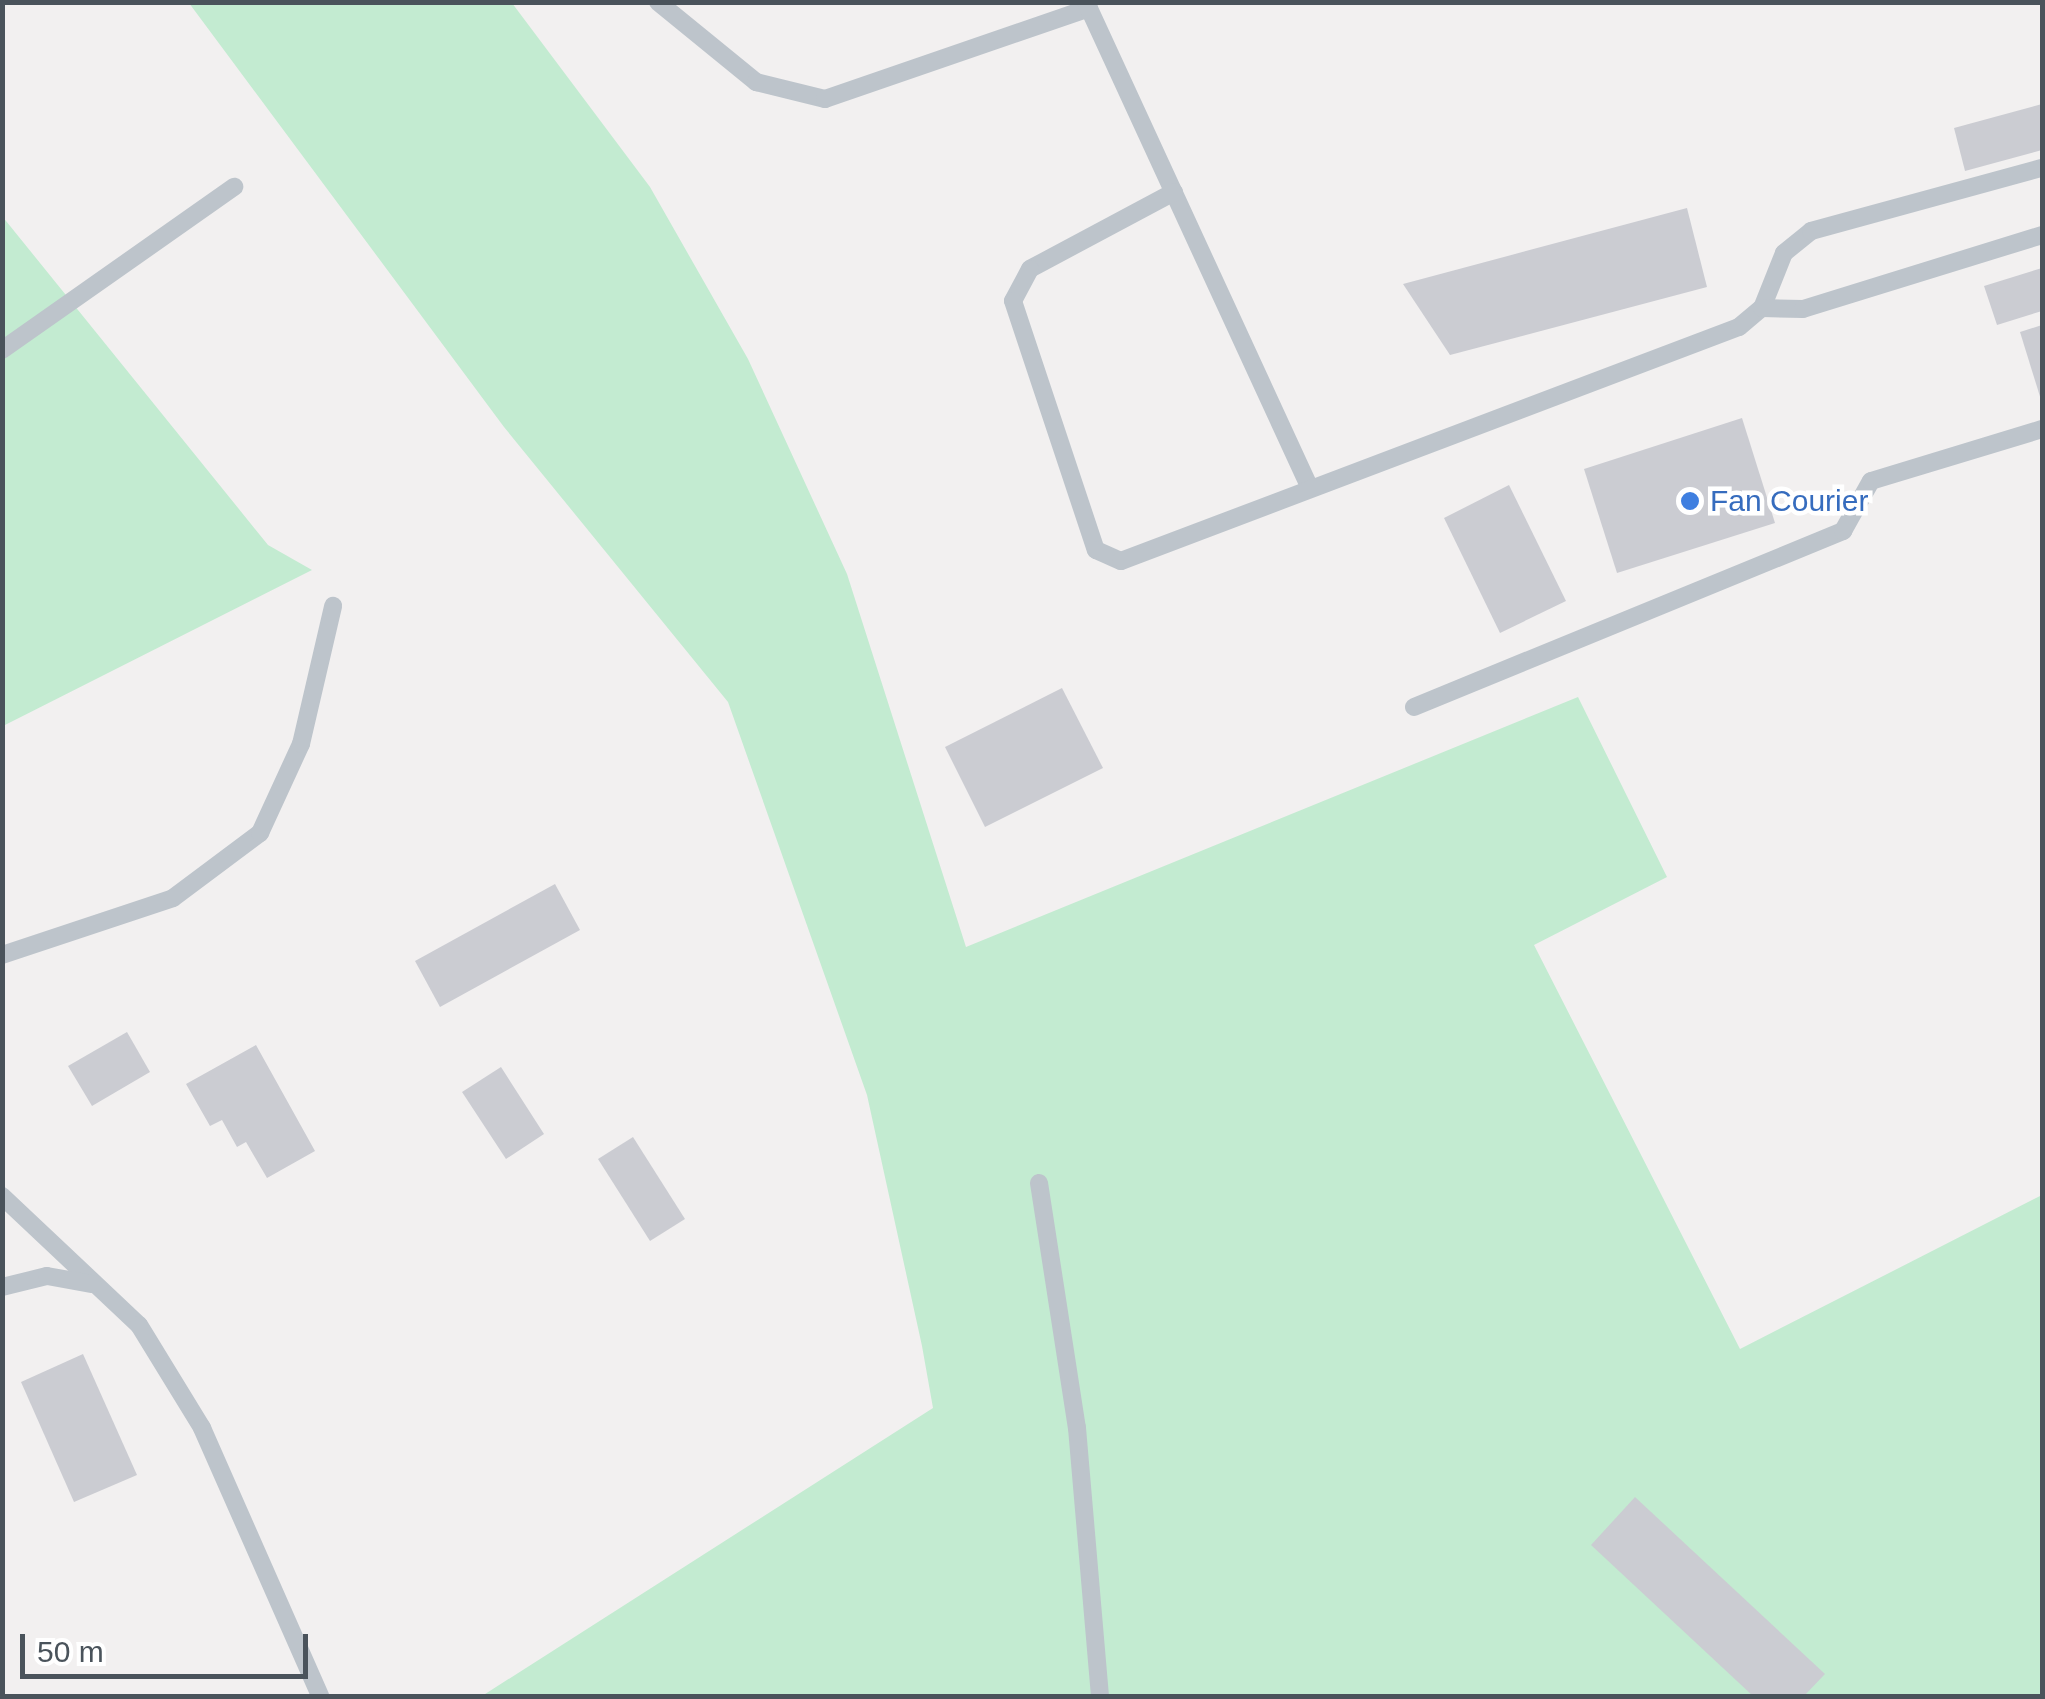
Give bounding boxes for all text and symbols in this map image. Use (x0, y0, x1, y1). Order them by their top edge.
place label: Fan Courier (1710, 483, 1868, 519)
marker: Fan Courier (1679, 490, 1701, 512)
scale bar (25, 1614, 312, 1676)
text: 50 m (37, 1635, 104, 1668)

